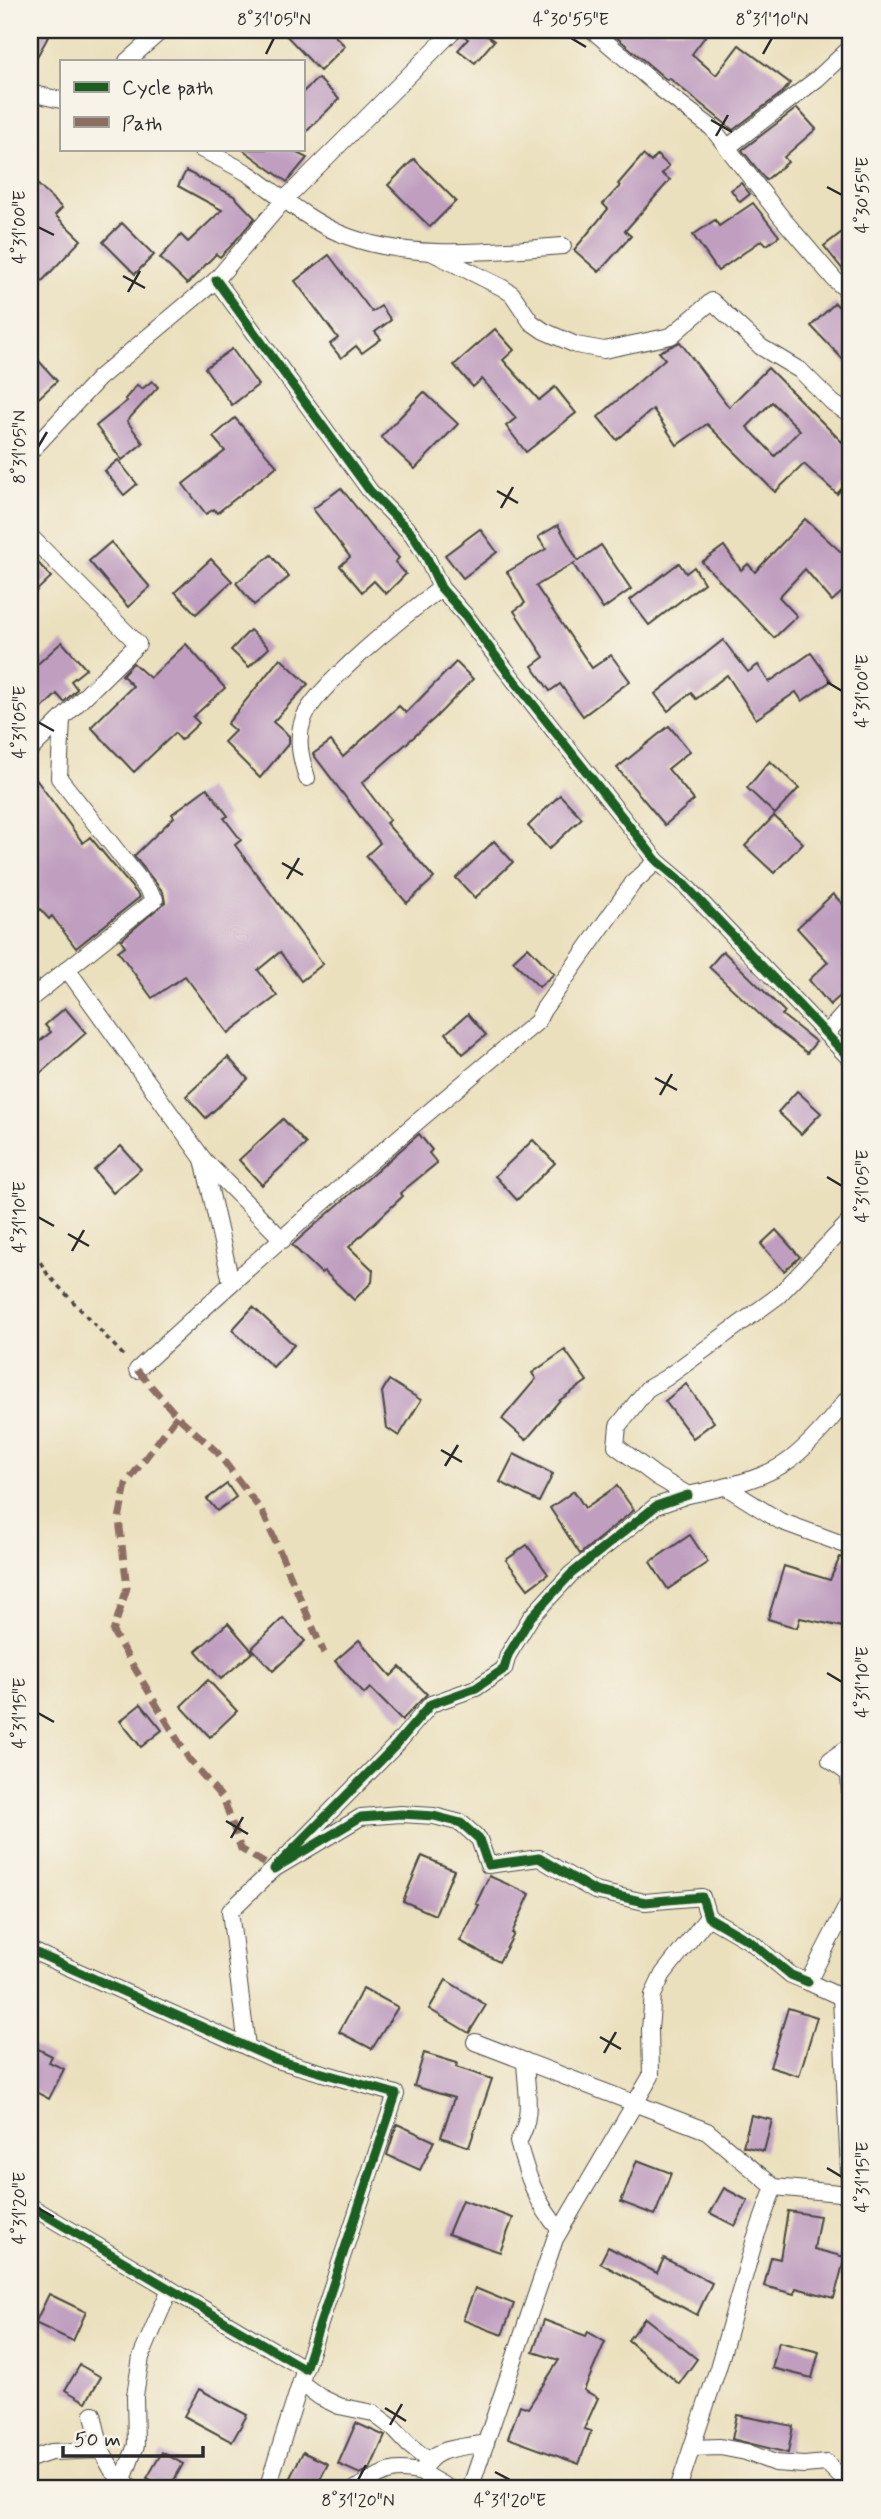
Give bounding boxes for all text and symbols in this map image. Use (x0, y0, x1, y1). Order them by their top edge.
text: 8°31'05"N (237, 8, 311, 32)
text: 4°30'55"E (533, 8, 609, 32)
text: 8°31'10"N (736, 8, 808, 32)
legend (60, 60, 304, 150)
text: Cycle path (122, 74, 213, 102)
text: Path (122, 110, 162, 138)
text: 4°30'55"E (851, 157, 875, 233)
text: 4°31'00"E (8, 190, 32, 264)
text: 8°31'05"N (8, 410, 32, 484)
text: 4°31'00"E (851, 654, 875, 728)
text: 4°31'05"E (8, 686, 32, 758)
text: 4°31'05"E (851, 1150, 875, 1222)
text: 4°31'10"E (8, 1181, 32, 1253)
text: 4°31'10"E (851, 1646, 875, 1718)
text: 4°31'15"E (8, 1678, 32, 1748)
text: 4°31'15"E (851, 2142, 875, 2212)
text: 4°31'20"E (8, 2172, 32, 2244)
scale bar (63, 2414, 203, 2458)
text: 50 m (74, 2426, 121, 2454)
text: 8°31'20"N (321, 2489, 395, 2513)
text: 4°31'20"E (474, 2489, 546, 2513)

